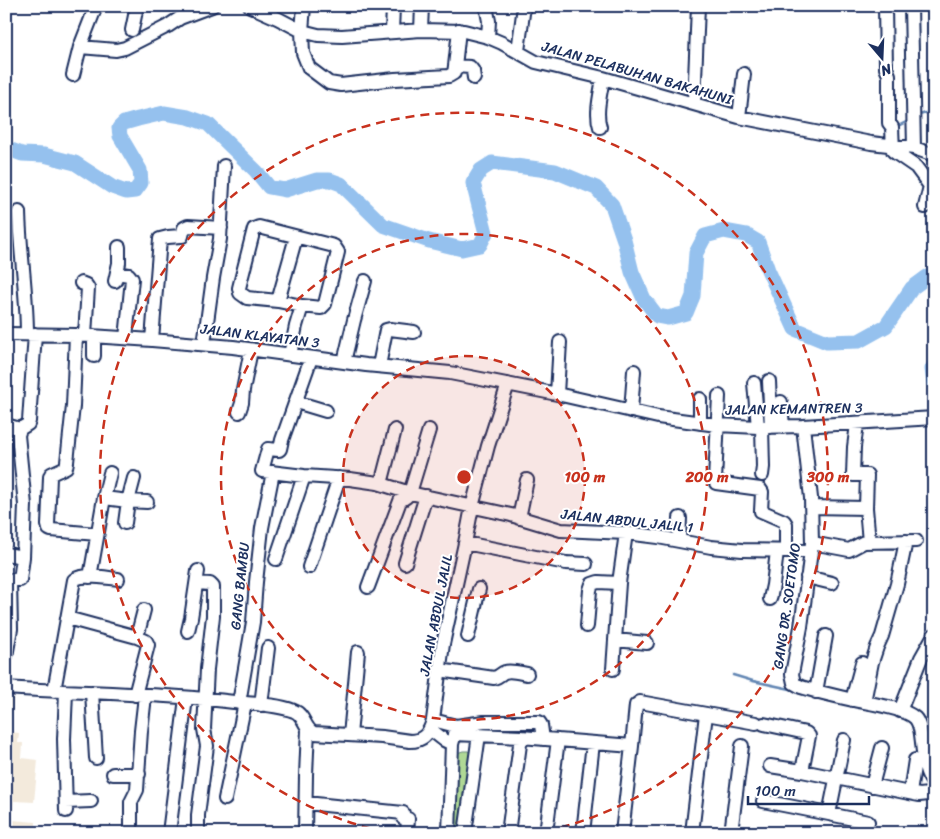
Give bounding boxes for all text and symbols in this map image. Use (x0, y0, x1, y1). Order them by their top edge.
north arrow (858, 32, 908, 82)
street label: JALAN PELABUHAN BAKAHUNI (538, 34, 737, 113)
text: N (877, 56, 896, 83)
street label: JALAN KLAYATAN 3 (198, 316, 321, 356)
street label: JALAN KEMANTREN 3 (724, 395, 863, 423)
text: 100 m (565, 464, 606, 490)
text: 200 m (684, 464, 729, 490)
text: 300 m (806, 464, 850, 490)
centre of rings (455, 468, 473, 486)
street label: JALAN ABDUL JALIL 1 (559, 502, 694, 540)
street label: GANG BAMBU (223, 541, 257, 631)
street label: GANG DR. SOETOMO (766, 541, 808, 671)
street label: JALAN ABDUL JALIL (412, 552, 460, 679)
scale bar (748, 774, 869, 806)
text: 100 m (755, 778, 796, 804)

